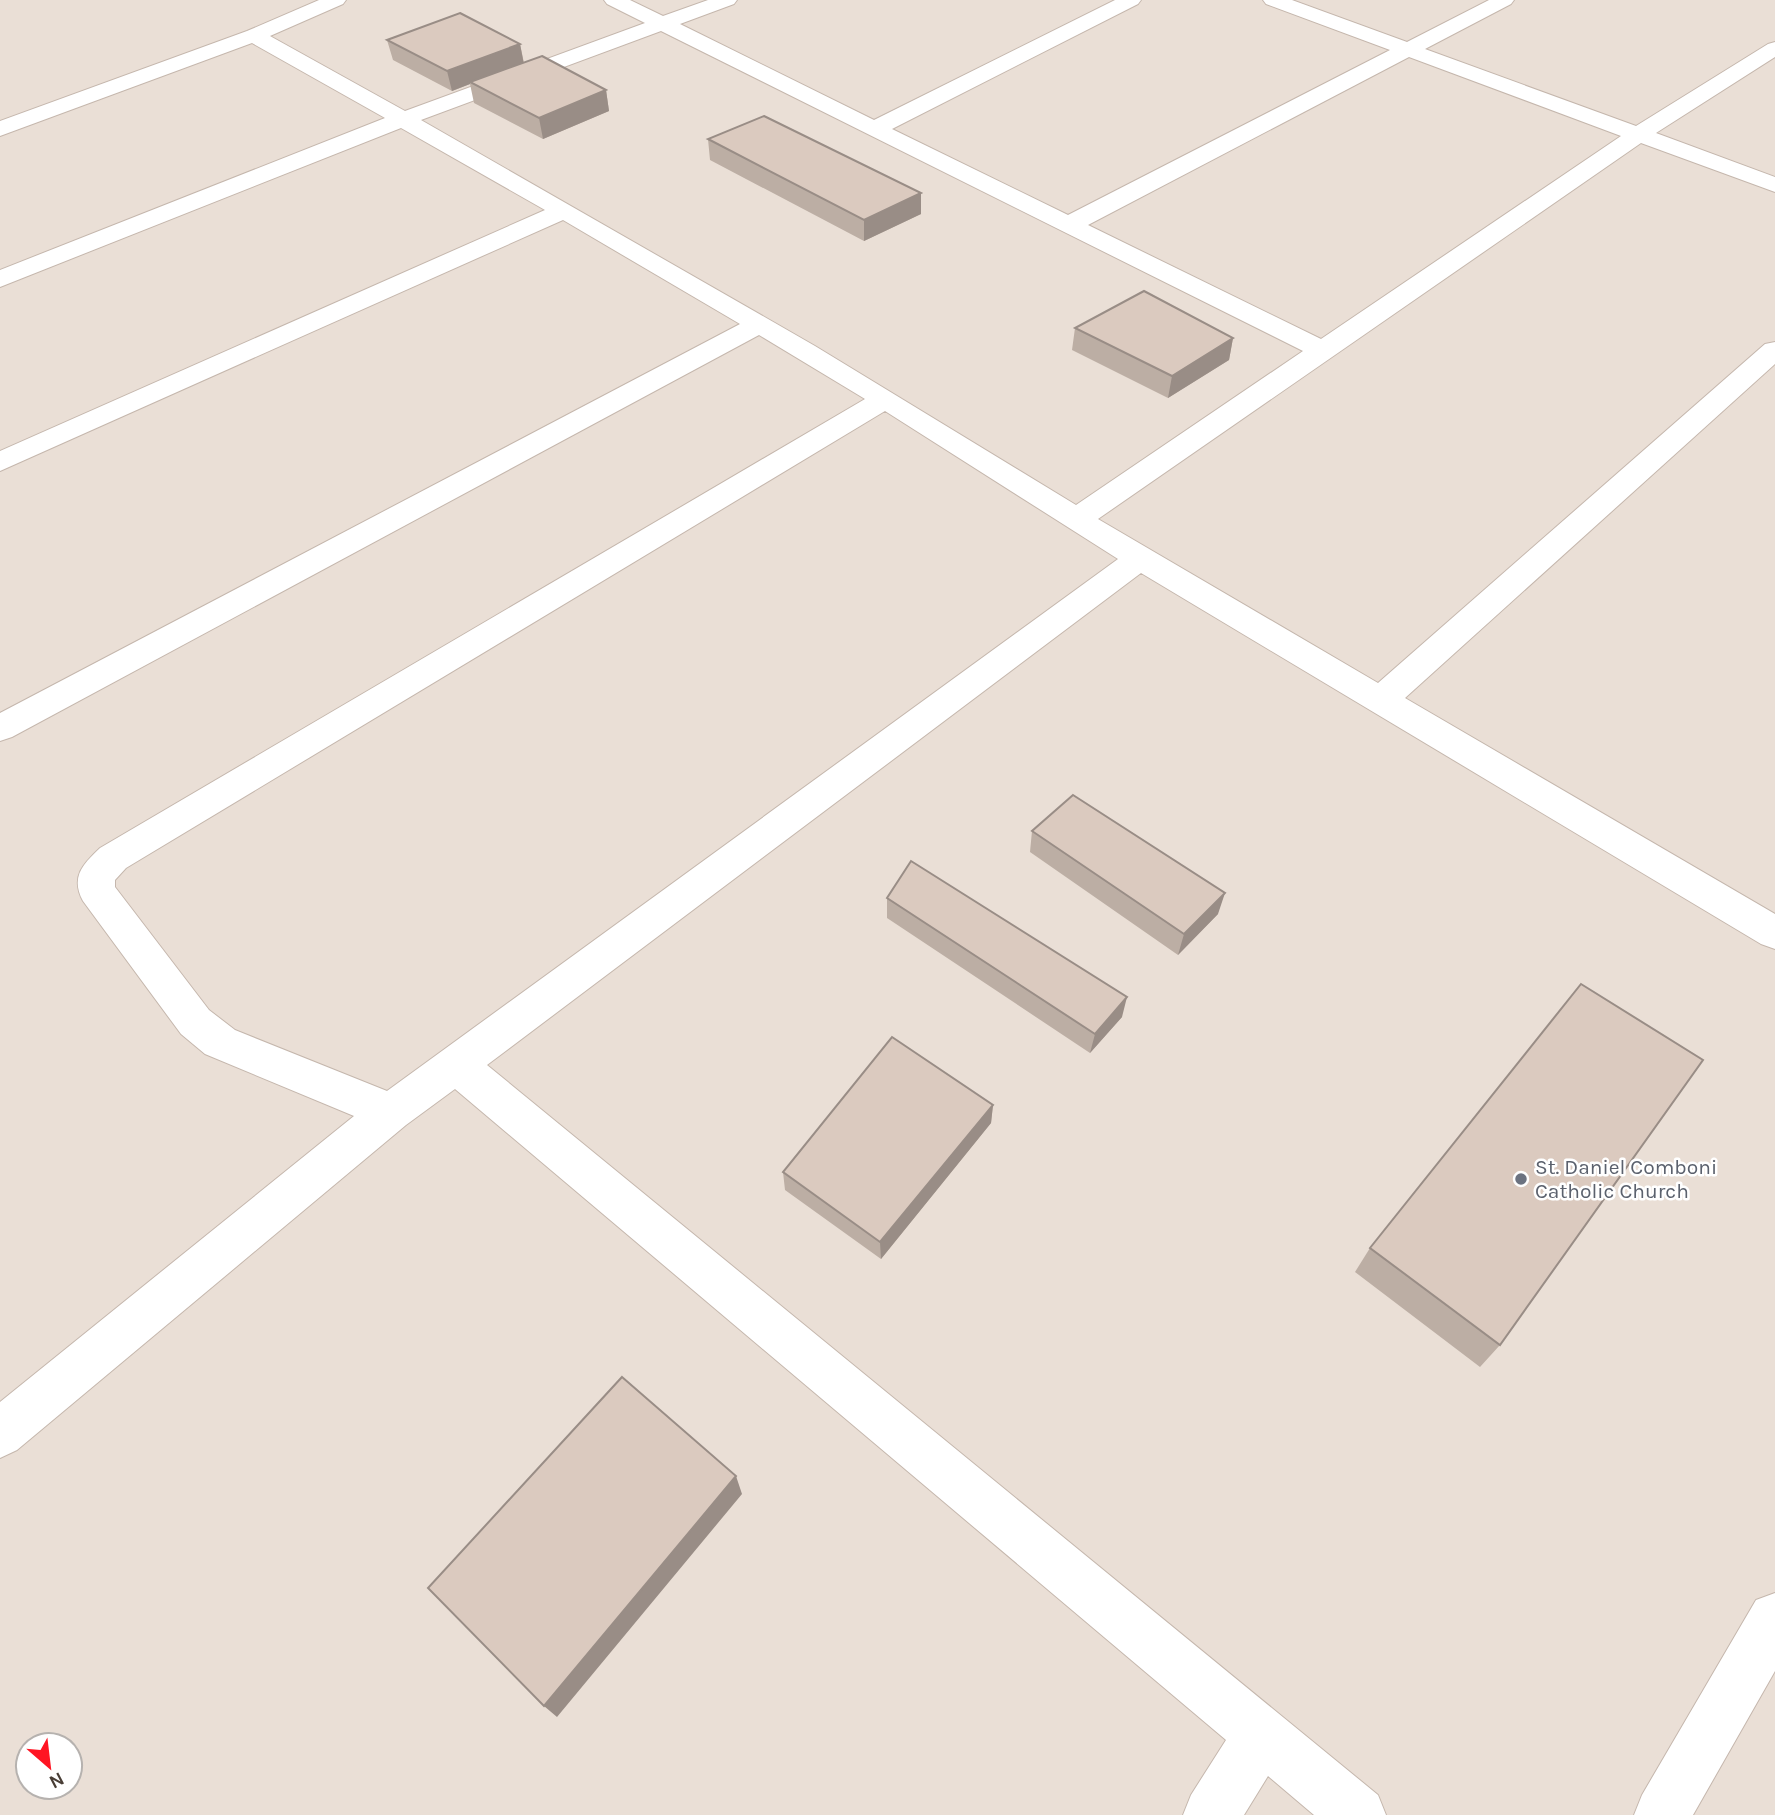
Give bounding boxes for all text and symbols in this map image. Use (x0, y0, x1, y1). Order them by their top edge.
place label: St. Daniel Comboni Catholic Church (1535, 1155, 1717, 1203)
marker: St. Daniel Comboni Catholic Church (1513, 1171, 1529, 1187)
north arrow (14, 1731, 84, 1801)
text: N (45, 1767, 68, 1793)

